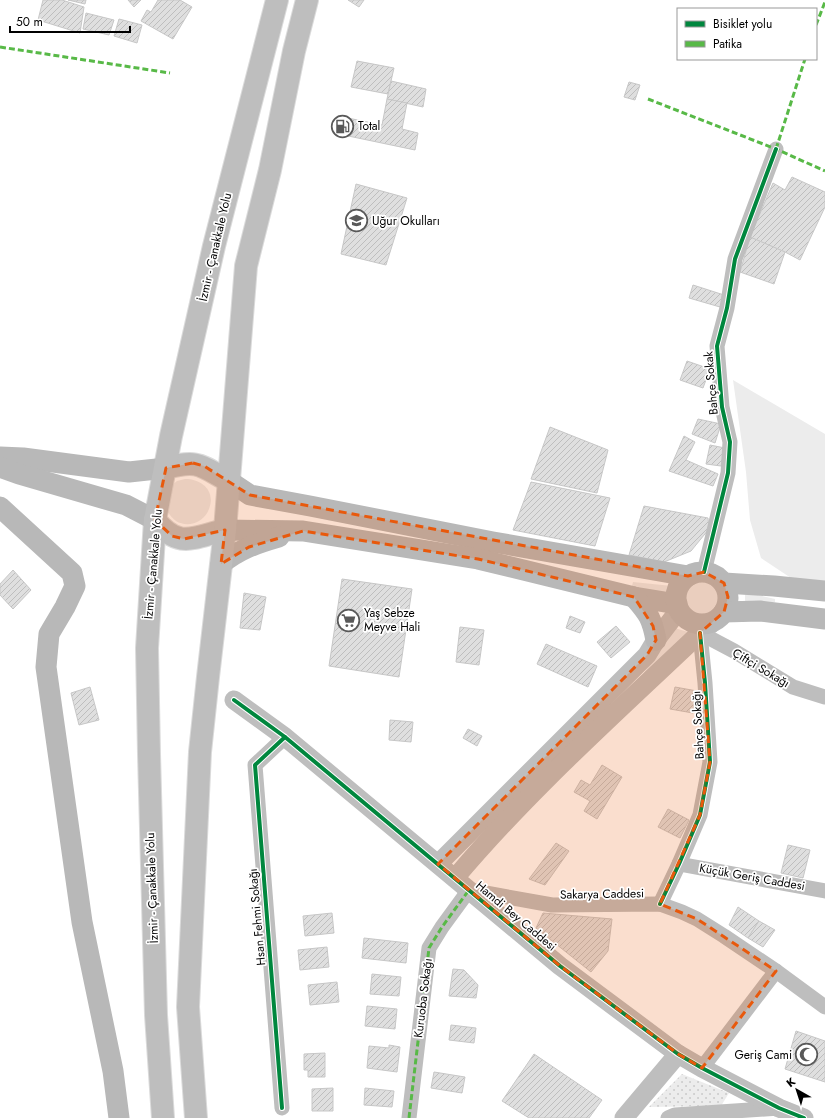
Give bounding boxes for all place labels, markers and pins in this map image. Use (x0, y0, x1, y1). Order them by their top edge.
fuel station icon: Total (330, 113, 356, 139)
place label: Total (358, 117, 380, 135)
school or university icon: Uğur Okulları (344, 208, 370, 234)
place label: Uğur Okulları (372, 212, 440, 230)
place label: Yaş Sebze Meyve Hali (364, 604, 420, 636)
supermarket icon: Yaş Sebze Meyve Hali (336, 607, 362, 633)
mosque icon: Geriş Cami (794, 1042, 820, 1068)
place label: Geriş Cami (734, 1046, 792, 1064)

